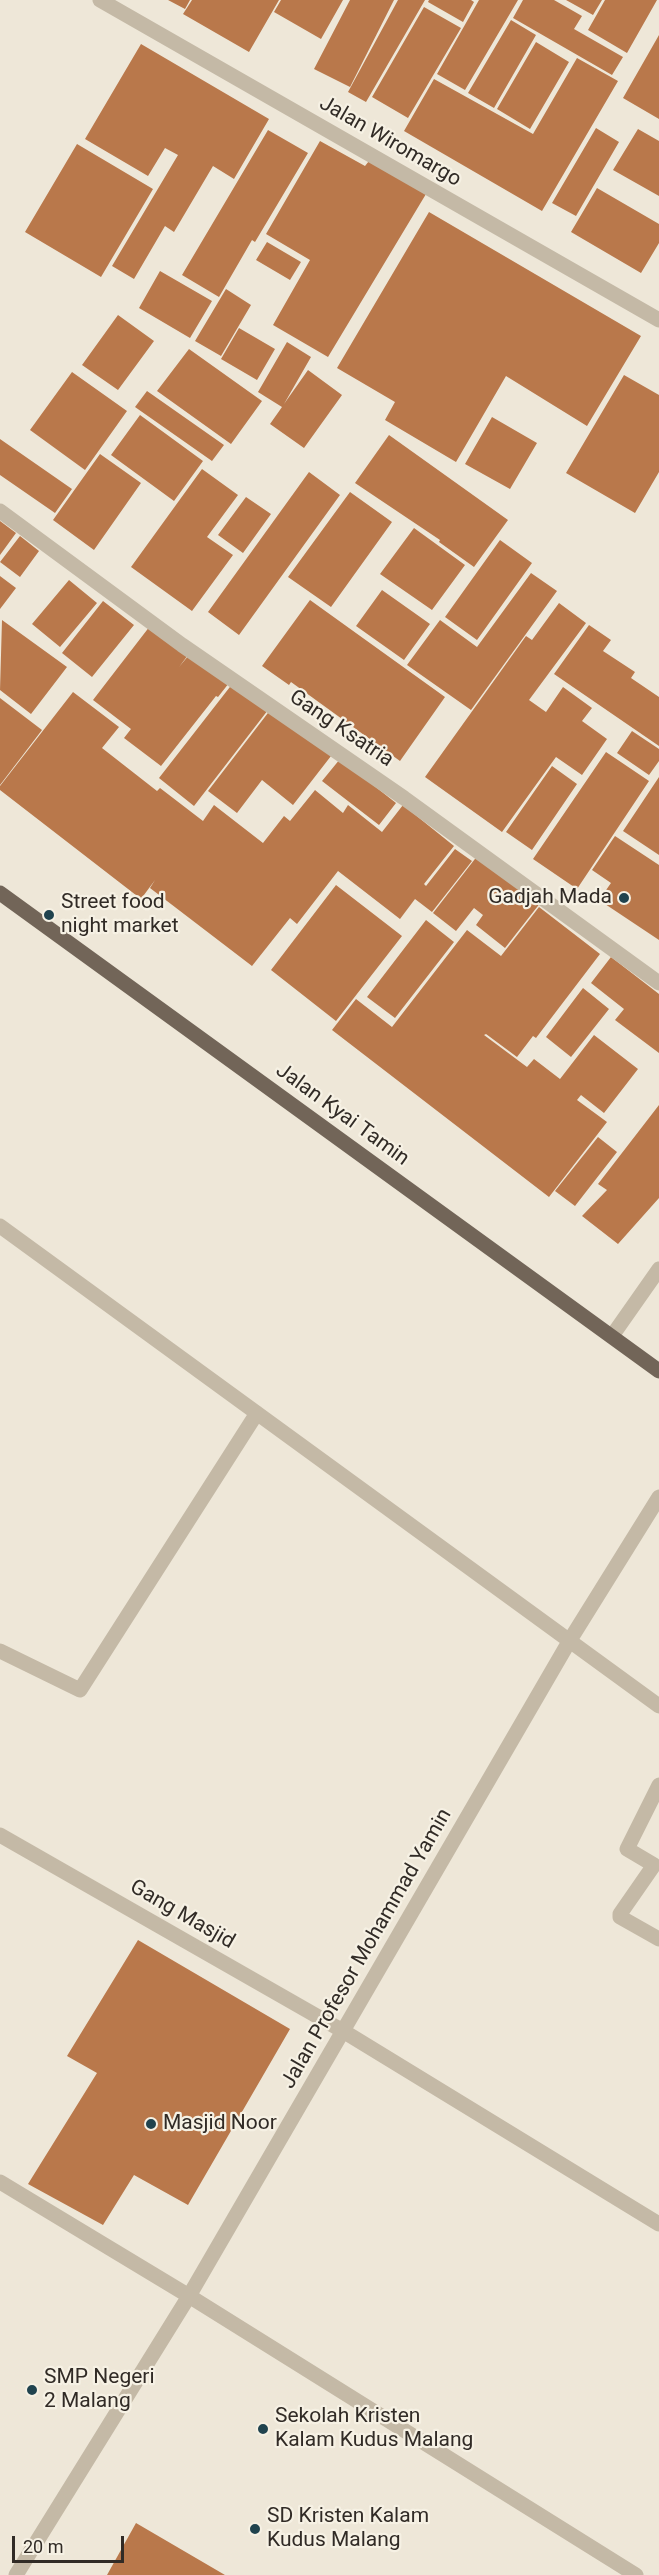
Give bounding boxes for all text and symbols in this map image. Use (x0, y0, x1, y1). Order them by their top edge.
street label: Jalan Wiromargo (315, 91, 465, 193)
street label: Gang Ksatria (284, 685, 398, 773)
place label: Gadjah Mada (488, 885, 612, 911)
place label: Street food night market (61, 890, 179, 940)
marker: Gadjah Mada (617, 891, 631, 905)
marker: Street food night market (42, 908, 56, 922)
street label: Jalan Kyai Tamin (270, 1058, 414, 1172)
street label: Jalan Profesor Mohammad Yamin (276, 1805, 458, 2093)
street label: Gang Masjid (125, 1875, 239, 1955)
place label: Masjid Noor (163, 2111, 277, 2137)
marker: Masjid Noor (144, 2117, 158, 2131)
place label: SMP Negeri 2 Malang (44, 2365, 155, 2415)
marker: SMP Negeri 2 Malang (25, 2383, 39, 2397)
place label: Sekolah Kristen Kalam Kudus Malang (275, 2404, 473, 2454)
marker: Sekolah Kristen Kalam Kudus Malang (256, 2422, 270, 2436)
place label: SD Kristen Kalam Kudus Malang (267, 2504, 429, 2554)
marker: SD Kristen Kalam Kudus Malang (248, 2522, 262, 2536)
scale bar (15, 2524, 128, 2562)
text: 20 m (23, 2536, 63, 2557)

